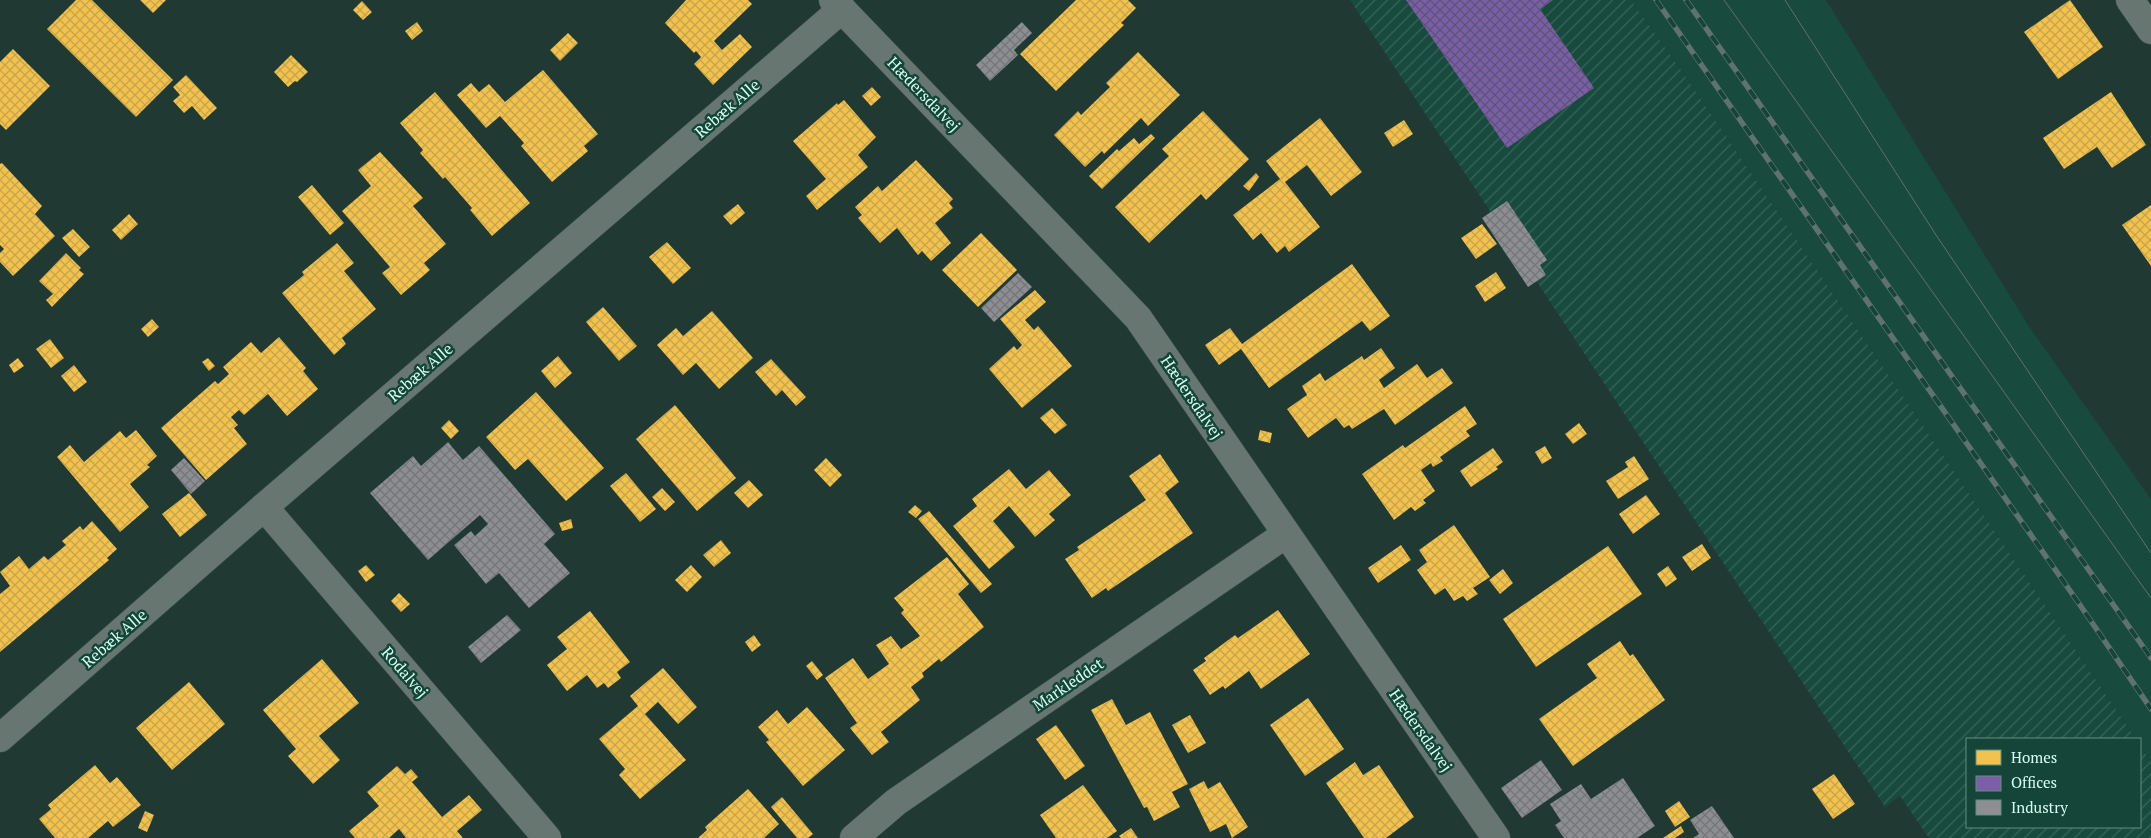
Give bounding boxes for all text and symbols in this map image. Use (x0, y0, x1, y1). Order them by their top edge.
street label: Hædersdalvej (883, 52, 965, 136)
street label: Rebæk Alle (690, 74, 764, 142)
street label: Rebæk Alle (383, 338, 457, 406)
street label: Hædersdalvej (1156, 351, 1228, 443)
street label: Rebæk Alle (77, 604, 151, 672)
street label: Rodalvej (377, 642, 433, 702)
street label: Markleddet (1028, 652, 1108, 716)
street label: Hædersdalvej (1384, 684, 1458, 776)
legend (1966, 738, 2141, 828)
text: Homes (2011, 747, 2057, 767)
text: Offices (2011, 772, 2057, 792)
text: Industry (2011, 797, 2068, 817)

